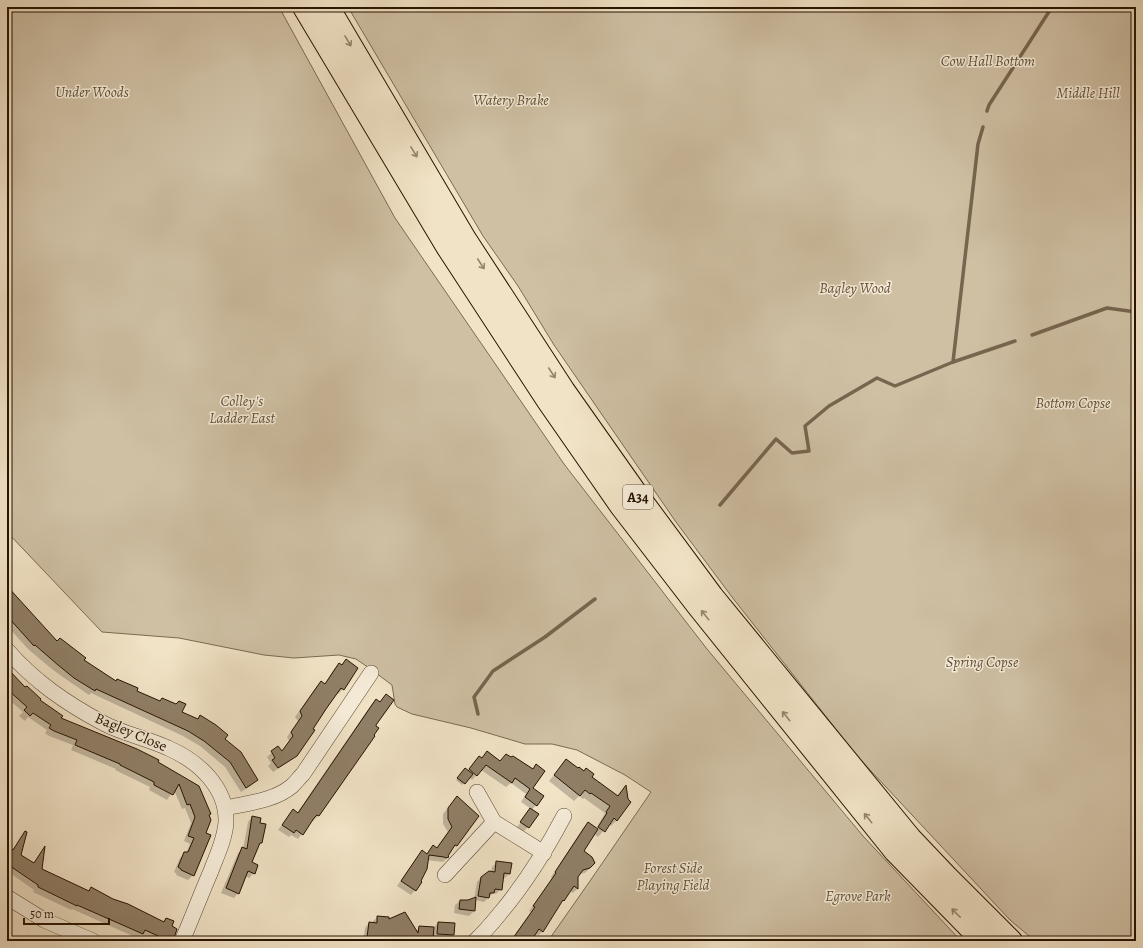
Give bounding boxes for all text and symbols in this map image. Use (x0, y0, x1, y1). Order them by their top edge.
one-way arrow (344, 35, 352, 47)
park label: Cow Hall Bottom (941, 51, 1035, 71)
park label: Under Woods (55, 82, 129, 102)
park label: Middle Hill (1056, 83, 1120, 103)
park label: Watery Brake (473, 90, 549, 110)
one-way arrow (410, 146, 418, 157)
one-way arrow (477, 258, 486, 269)
park label: Bagley Wood (819, 278, 891, 298)
one-way arrow (548, 367, 556, 378)
park label: Colley's Ladder East (209, 391, 276, 428)
park label: Bottom Copse (1036, 393, 1111, 413)
road number: A34 (623, 485, 653, 509)
one-way arrow (700, 609, 709, 620)
park label: Spring Copse (946, 652, 1019, 672)
street label: Bagley Close (92, 708, 170, 756)
one-way arrow (782, 711, 791, 722)
one-way arrow (863, 812, 872, 823)
park label: Forest Side Playing Field (637, 858, 709, 895)
park label: Egrove Park (825, 886, 891, 906)
scale bar (24, 900, 109, 926)
text: 50 m (30, 906, 54, 922)
one-way arrow (951, 908, 960, 918)

